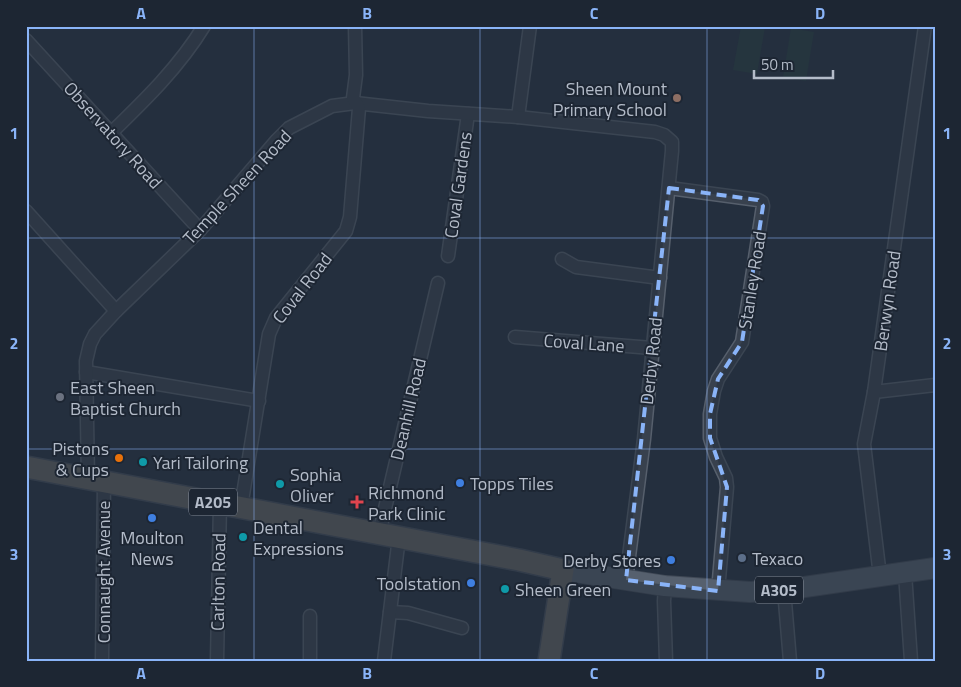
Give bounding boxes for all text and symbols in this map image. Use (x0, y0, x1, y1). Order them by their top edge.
text: A (136, 1, 146, 25)
text: B (362, 1, 372, 25)
text: C (590, 1, 599, 25)
text: D (815, 1, 825, 25)
scale bar (754, 48, 832, 80)
text: 50 m (761, 53, 794, 76)
street label: Observatory Road (57, 75, 169, 195)
place label: Sheen Mount Primary School (553, 75, 668, 123)
marker: Sheen Mount Primary School (671, 92, 683, 104)
text: 1 (10, 121, 18, 145)
text: 1 (943, 121, 951, 145)
street label: Temple Sheen Road (176, 123, 298, 251)
street label: Coval Gardens (437, 130, 479, 240)
street label: Stanley Road (731, 229, 773, 331)
street label: Coval Road (266, 247, 338, 329)
street label: Berwyn Road (867, 249, 907, 353)
street label: Derby Road (633, 316, 669, 406)
street label: Coval Lane (543, 327, 625, 359)
text: 2 (10, 331, 18, 355)
text: 2 (943, 331, 951, 355)
street label: Deanhill Road (383, 355, 433, 463)
place label: East Sheen Baptist Church (70, 374, 181, 422)
marker: East Sheen Baptist Church (54, 391, 66, 403)
place label: Pistons & Cups (52, 435, 109, 483)
place label: Yari Tailoring (153, 449, 248, 476)
marker: Pistons & Cups (113, 452, 125, 464)
marker: Yari Tailoring (137, 456, 149, 468)
place label: Sophia Oliver (290, 461, 341, 509)
place label: Topps Tiles (470, 470, 554, 497)
marker: Topps Tiles (454, 477, 466, 489)
marker: Sophia Oliver (274, 478, 286, 490)
place label: Richmond Park Clinic (368, 479, 446, 527)
road number: A205 (189, 488, 237, 516)
marker: Richmond Park Clinic (350, 495, 364, 509)
street label: Connaught Avenue (90, 501, 117, 643)
marker: Moulton News (146, 512, 158, 524)
place label: Dental Expressions (253, 514, 344, 562)
place label: Moulton News (120, 524, 184, 572)
marker: Dental Expressions (237, 531, 249, 543)
street label: Carlton Road (204, 533, 232, 631)
text: 3 (10, 542, 18, 566)
text: 3 (943, 542, 951, 566)
place label: Texaco (752, 545, 803, 572)
place label: Derby Stores (563, 547, 661, 574)
marker: Texaco (736, 552, 748, 564)
marker: Derby Stores (665, 554, 677, 566)
place label: Toolstation (377, 570, 461, 597)
place label: Sheen Green (515, 576, 611, 603)
road number: A305 (755, 576, 803, 604)
marker: Toolstation (465, 577, 477, 589)
marker: Sheen Green (499, 583, 511, 595)
text: A (136, 661, 146, 685)
text: B (362, 661, 372, 685)
text: C (590, 661, 599, 685)
text: D (815, 661, 825, 685)

